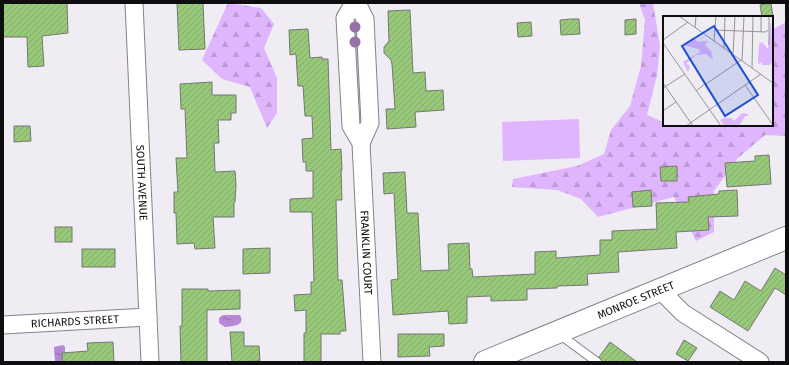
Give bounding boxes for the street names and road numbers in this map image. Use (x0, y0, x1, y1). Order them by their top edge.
street label: SOUTH AVENUE (133, 145, 150, 221)
street label: FRANKLIN COURT (357, 210, 375, 295)
street label: MONROE STREET (595, 279, 677, 322)
street label: RICHARDS STREET (31, 313, 120, 330)

